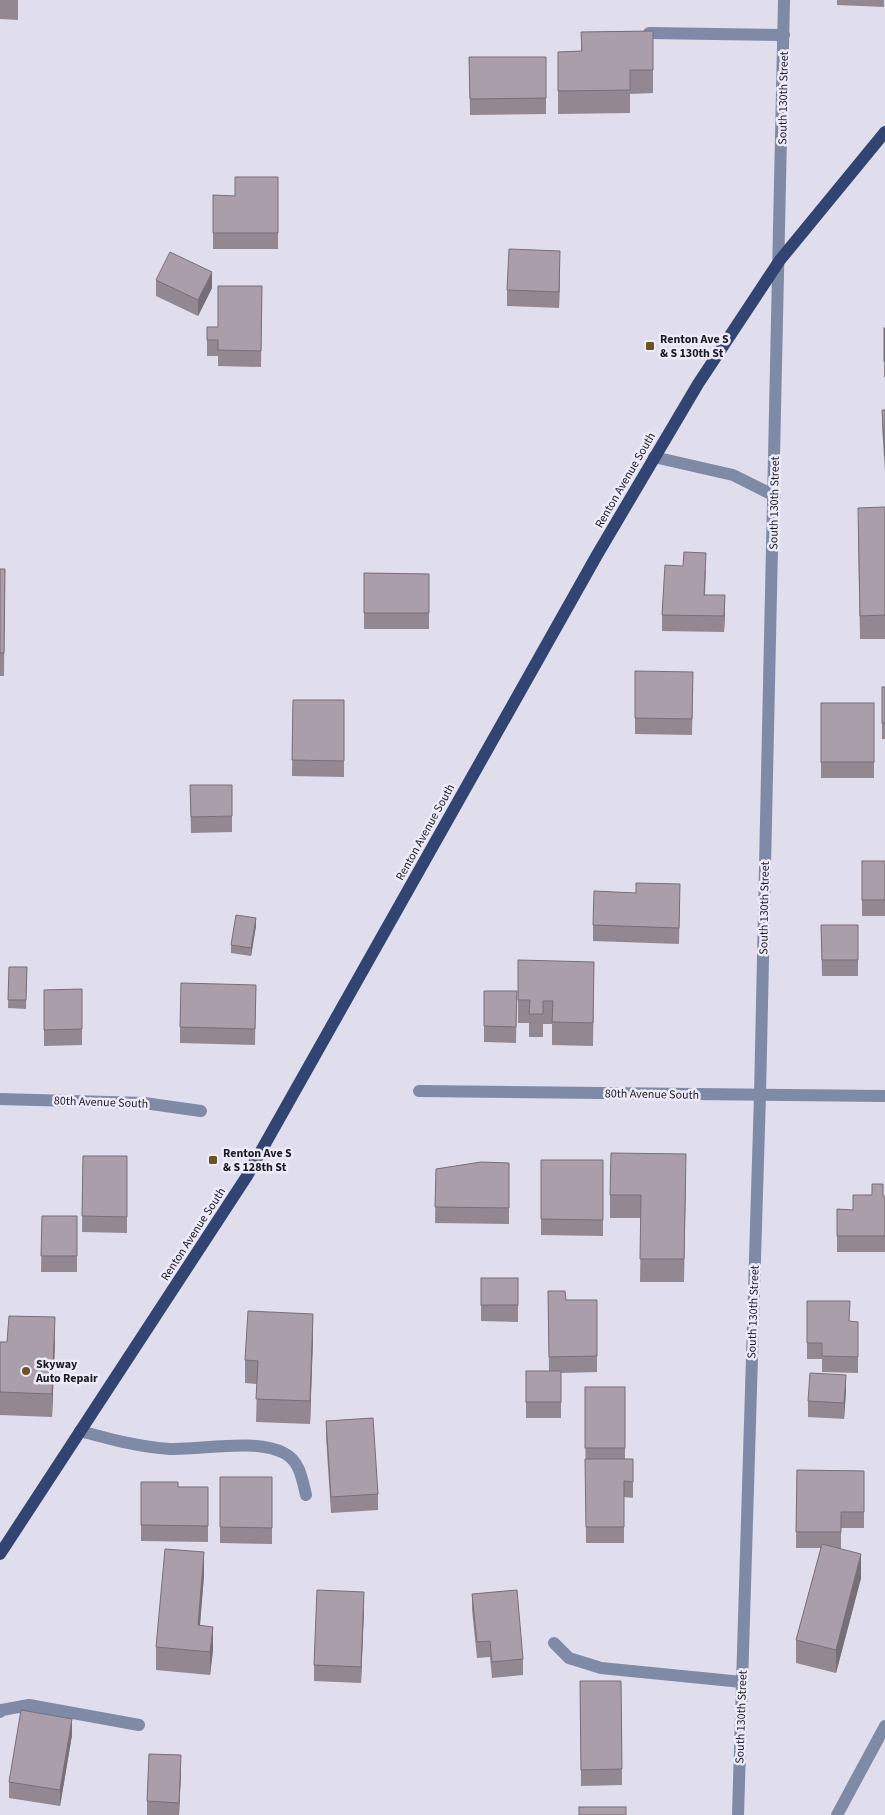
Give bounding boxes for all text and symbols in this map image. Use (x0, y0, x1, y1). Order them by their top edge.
street label: South 130th Street (774, 51, 793, 145)
place label: Renton Ave S & S 130th St (660, 331, 729, 362)
marker: Renton Ave S & S 130th St (644, 340, 656, 352)
street label: Renton Avenue South (591, 429, 660, 531)
street label: South 130th Street (765, 456, 784, 550)
street label: Renton Avenue South (392, 781, 459, 884)
street label: South 130th Street (755, 861, 774, 955)
street label: 80th Avenue South (605, 1085, 699, 1104)
street label: 80th Avenue South (54, 1092, 148, 1113)
place label: Renton Ave S & S 128th St (223, 1145, 292, 1176)
marker: Renton Ave S & S 128th St (207, 1154, 219, 1166)
street label: Renton Avenue South (157, 1184, 230, 1284)
street label: South 130th Street (743, 1265, 764, 1359)
place label: Skyway Auto Repair (35, 1356, 98, 1387)
marker: Skyway Auto Repair (20, 1365, 32, 1377)
street label: South 130th Street (731, 1670, 752, 1764)

